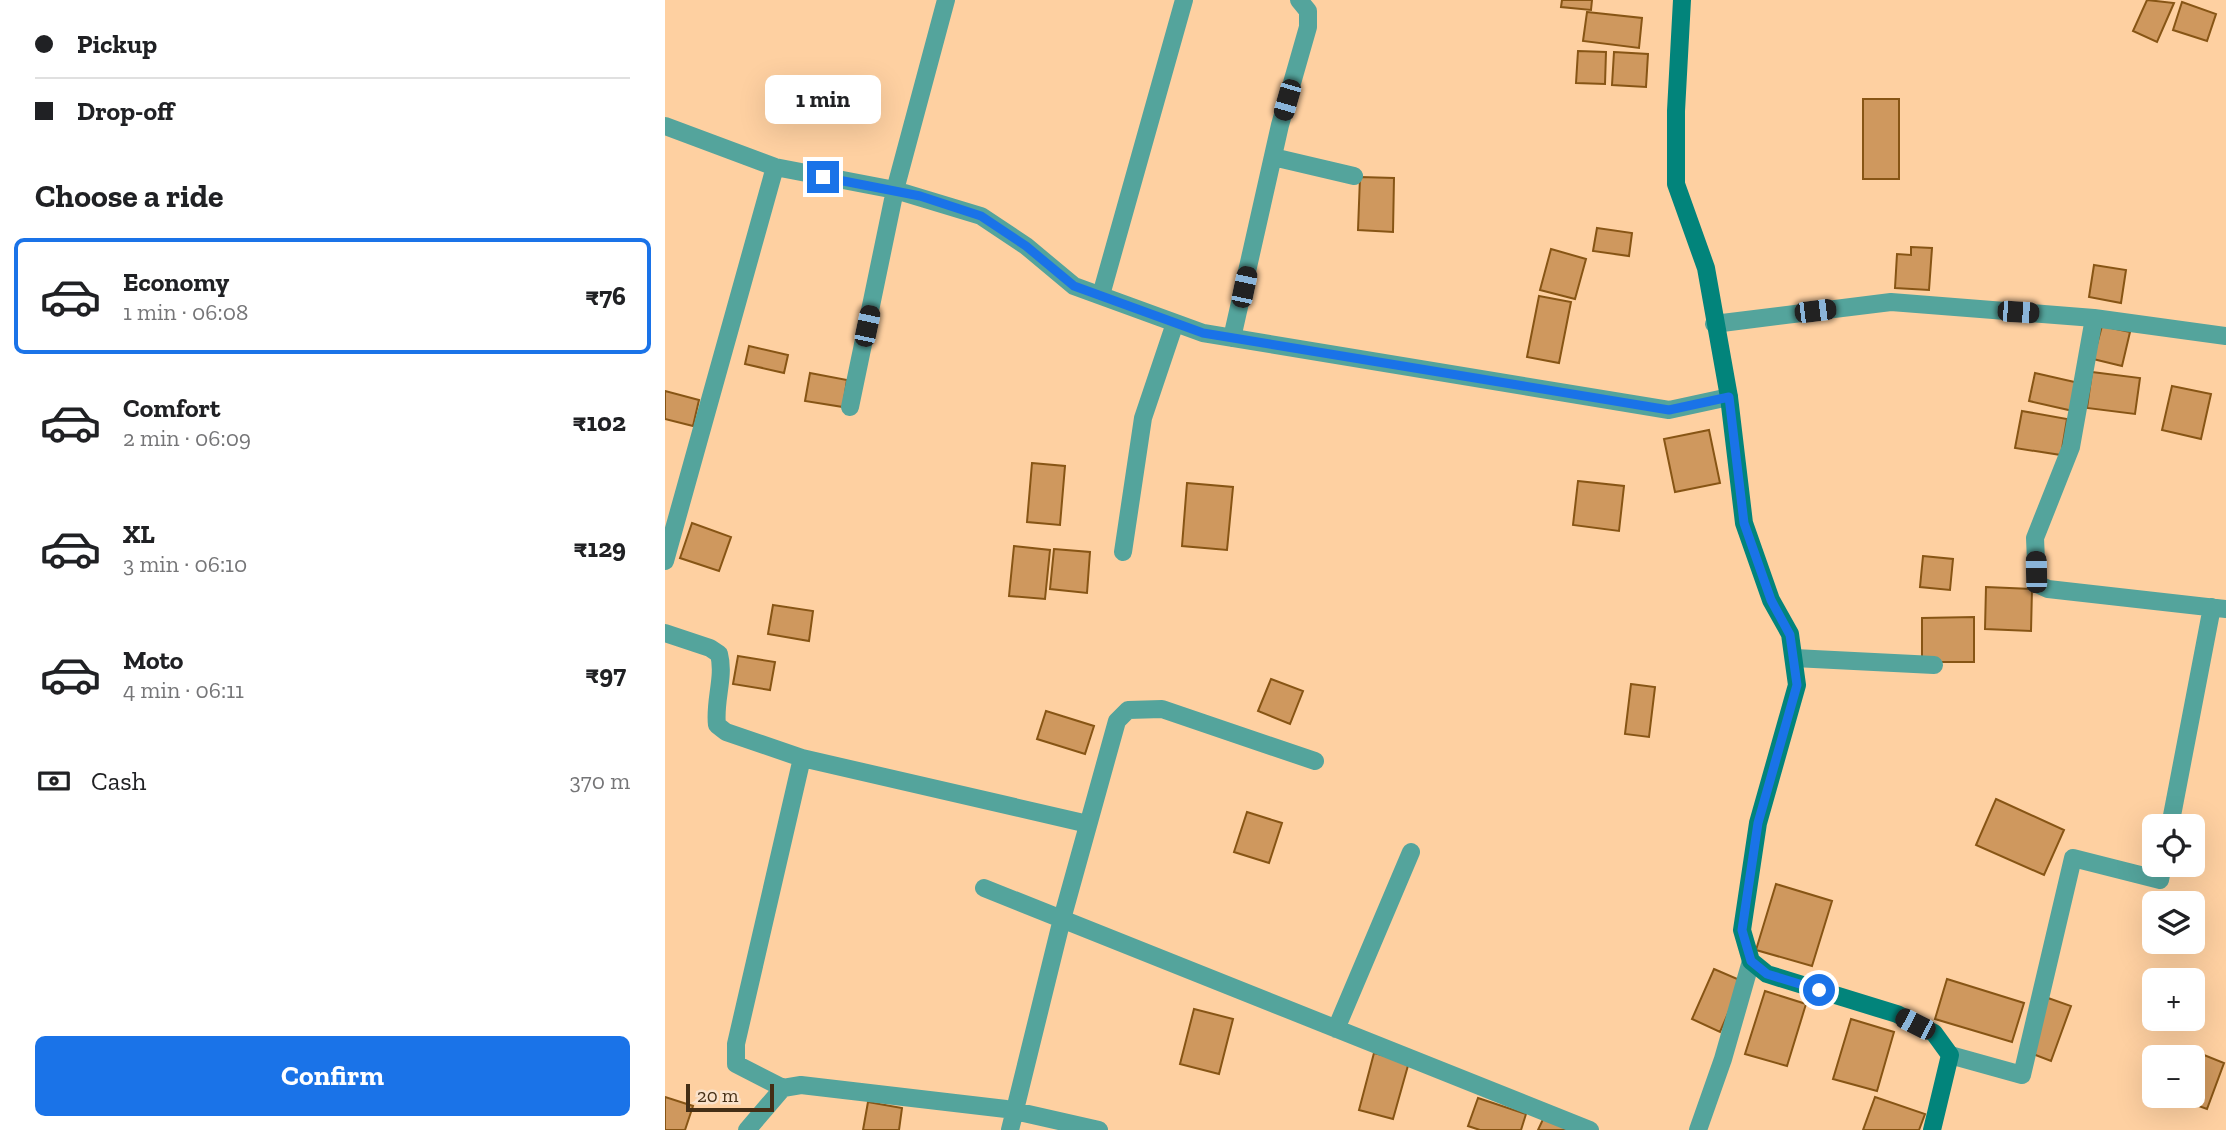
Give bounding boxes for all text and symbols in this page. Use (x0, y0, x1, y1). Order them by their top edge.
text: Pickup (77, 28, 157, 60)
callout: 1 min (765, 76, 881, 124)
car (1272, 77, 1303, 123)
text: 1 min (796, 85, 850, 113)
text: Drop-off (77, 95, 174, 127)
route end (807, 161, 839, 193)
text: Choose a ride (35, 177, 223, 215)
car (1230, 264, 1259, 310)
icon: car (39, 265, 102, 328)
text: Economy (123, 266, 229, 298)
text: ₹76 (585, 280, 626, 312)
text: 1 min · 06:08 (123, 298, 248, 326)
car (1793, 298, 1838, 324)
car (1997, 300, 2040, 324)
car (853, 303, 882, 349)
icon: car (39, 391, 102, 454)
text: Comfort (123, 392, 220, 424)
text: ₹102 (573, 406, 626, 438)
text: 2 min · 06:09 (123, 424, 251, 452)
icon: car (39, 517, 102, 580)
text: XL (123, 518, 155, 550)
text: ₹129 (574, 532, 626, 564)
text: 3 min · 06:10 (123, 550, 247, 578)
car (2026, 551, 2047, 593)
icon: car (39, 643, 102, 706)
text: Moto (123, 644, 183, 676)
text: ₹97 (585, 658, 626, 690)
text: 4 min · 06:11 (123, 676, 244, 704)
icon: cash (35, 762, 73, 800)
text: Cash (91, 765, 146, 797)
text: 370 m (570, 767, 630, 795)
map controls (2142, 814, 2205, 1108)
button: locate (2142, 814, 2205, 877)
button: layers (2142, 891, 2205, 954)
button: + (2142, 968, 2205, 1031)
route start (1803, 974, 1835, 1006)
car (1892, 1005, 1939, 1043)
button: Confirm (35, 1036, 630, 1116)
button: − (2142, 1045, 2205, 1108)
scale bar (686, 1081, 773, 1113)
text: 20 m (697, 1084, 738, 1107)

